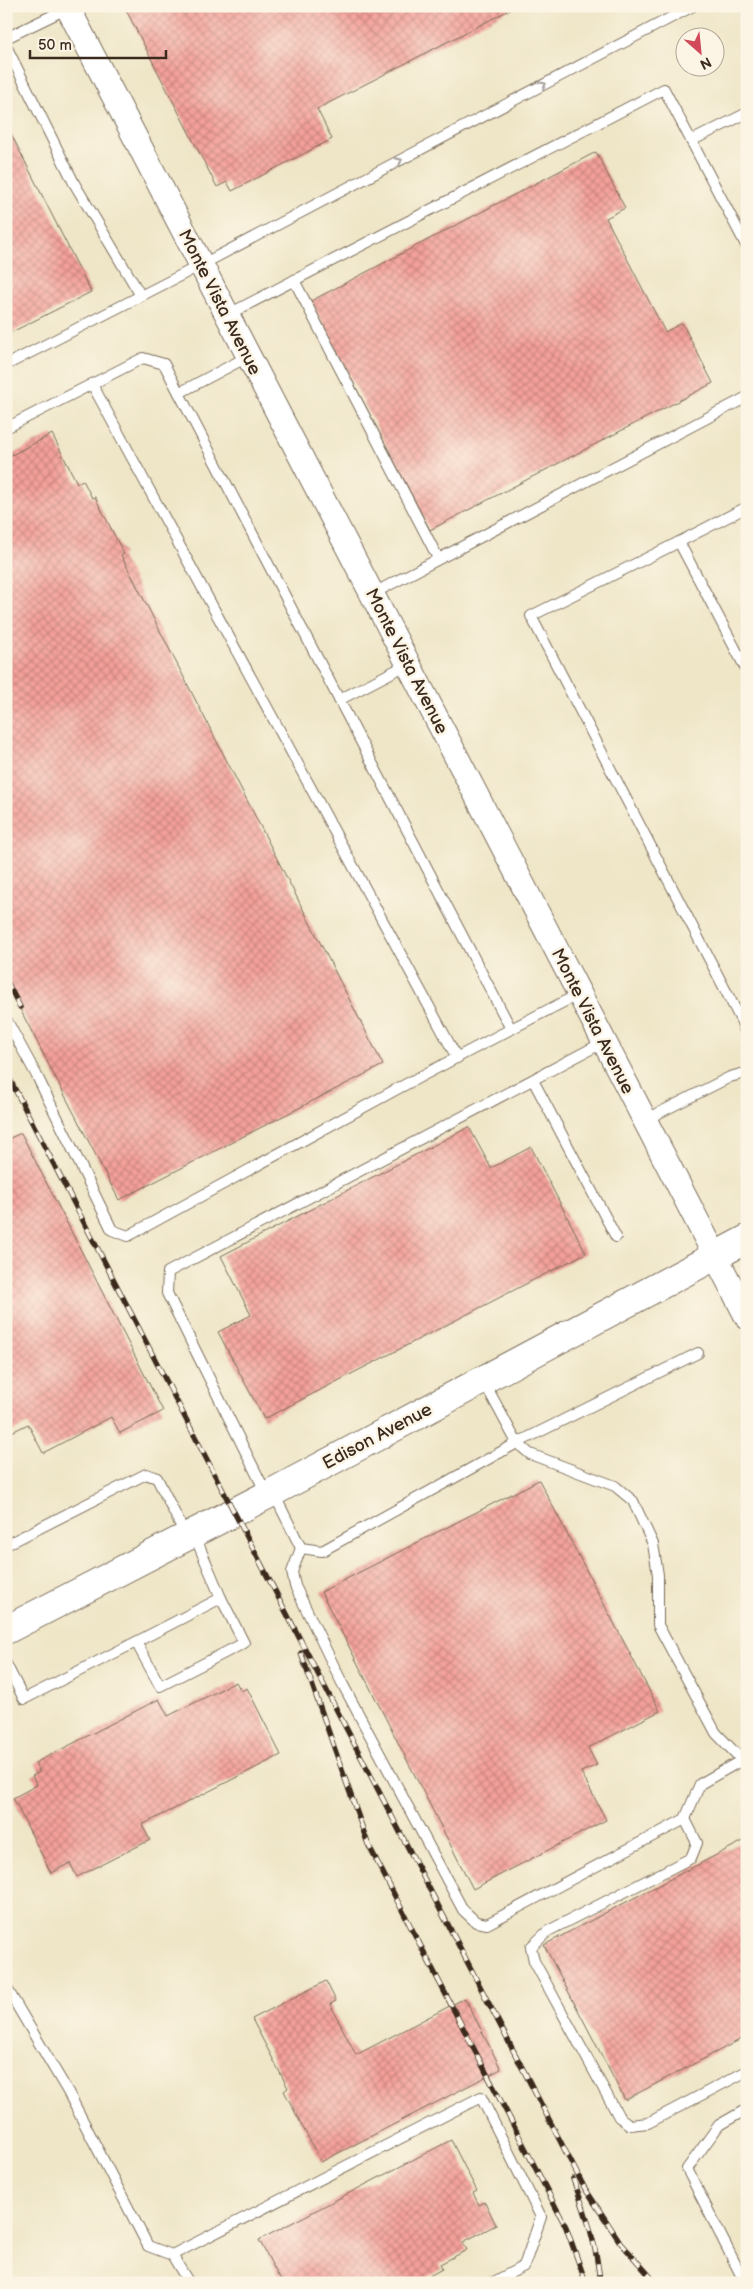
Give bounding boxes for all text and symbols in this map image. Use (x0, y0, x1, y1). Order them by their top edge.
scale bar (30, 28, 166, 60)
north arrow (676, 28, 726, 78)
text: 50 m (38, 36, 72, 55)
text: N (697, 53, 714, 73)
one-way arrow (537, 81, 546, 91)
one-way arrow (394, 157, 403, 167)
street label: Monte Vista Avenue (174, 226, 266, 379)
street label: Monte Vista Avenue (361, 585, 453, 738)
street label: Monte Vista Avenue (547, 945, 639, 1098)
street label: Edison Avenue (319, 1399, 436, 1474)

